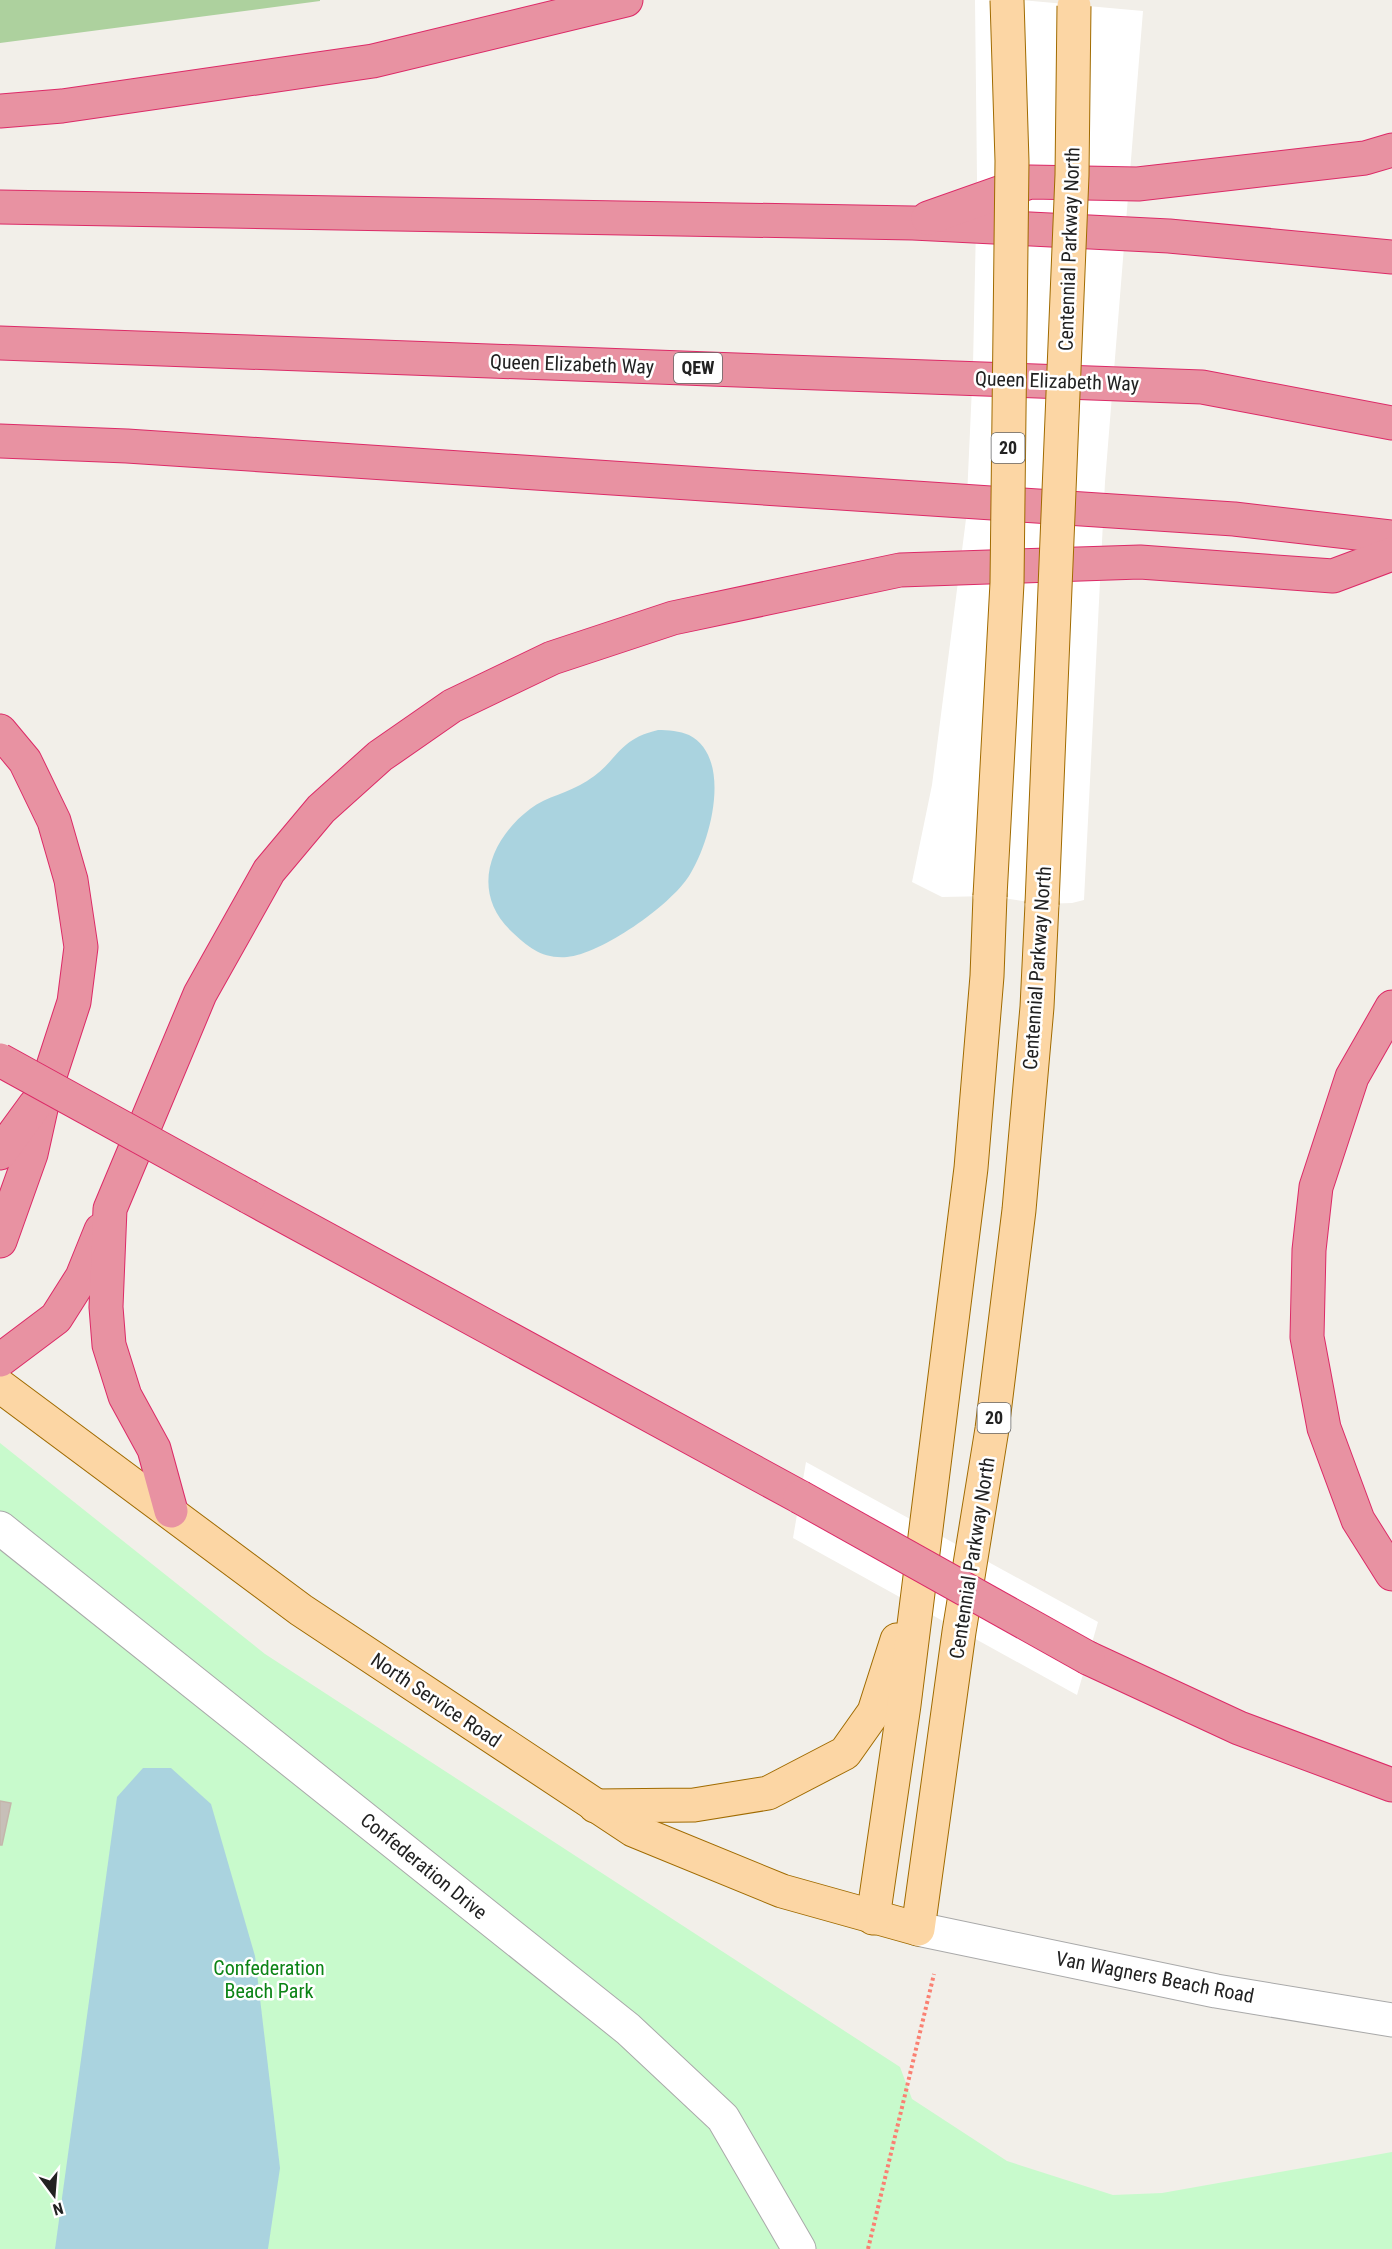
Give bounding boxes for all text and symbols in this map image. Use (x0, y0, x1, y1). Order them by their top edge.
street label: Centennial Parkway North (1053, 147, 1085, 351)
street label: Queen Elizabeth Way (489, 349, 655, 379)
road number: QEW (674, 353, 722, 383)
street label: Queen Elizabeth Way (974, 366, 1140, 396)
road number: 20 (992, 433, 1024, 463)
street label: Centennial Parkway North (1018, 865, 1056, 1071)
road number: 20 (978, 1403, 1010, 1433)
street label: Centennial Parkway North (944, 1455, 1000, 1661)
street label: North Service Road (366, 1648, 506, 1752)
street label: Confederation Drive (356, 1808, 492, 1924)
street label: Van Wagners Beach Road (1054, 1946, 1256, 2008)
park label: Confederation Beach Park (213, 1956, 325, 2003)
north arrow (24, 2165, 84, 2225)
text: N (51, 2198, 65, 2219)

